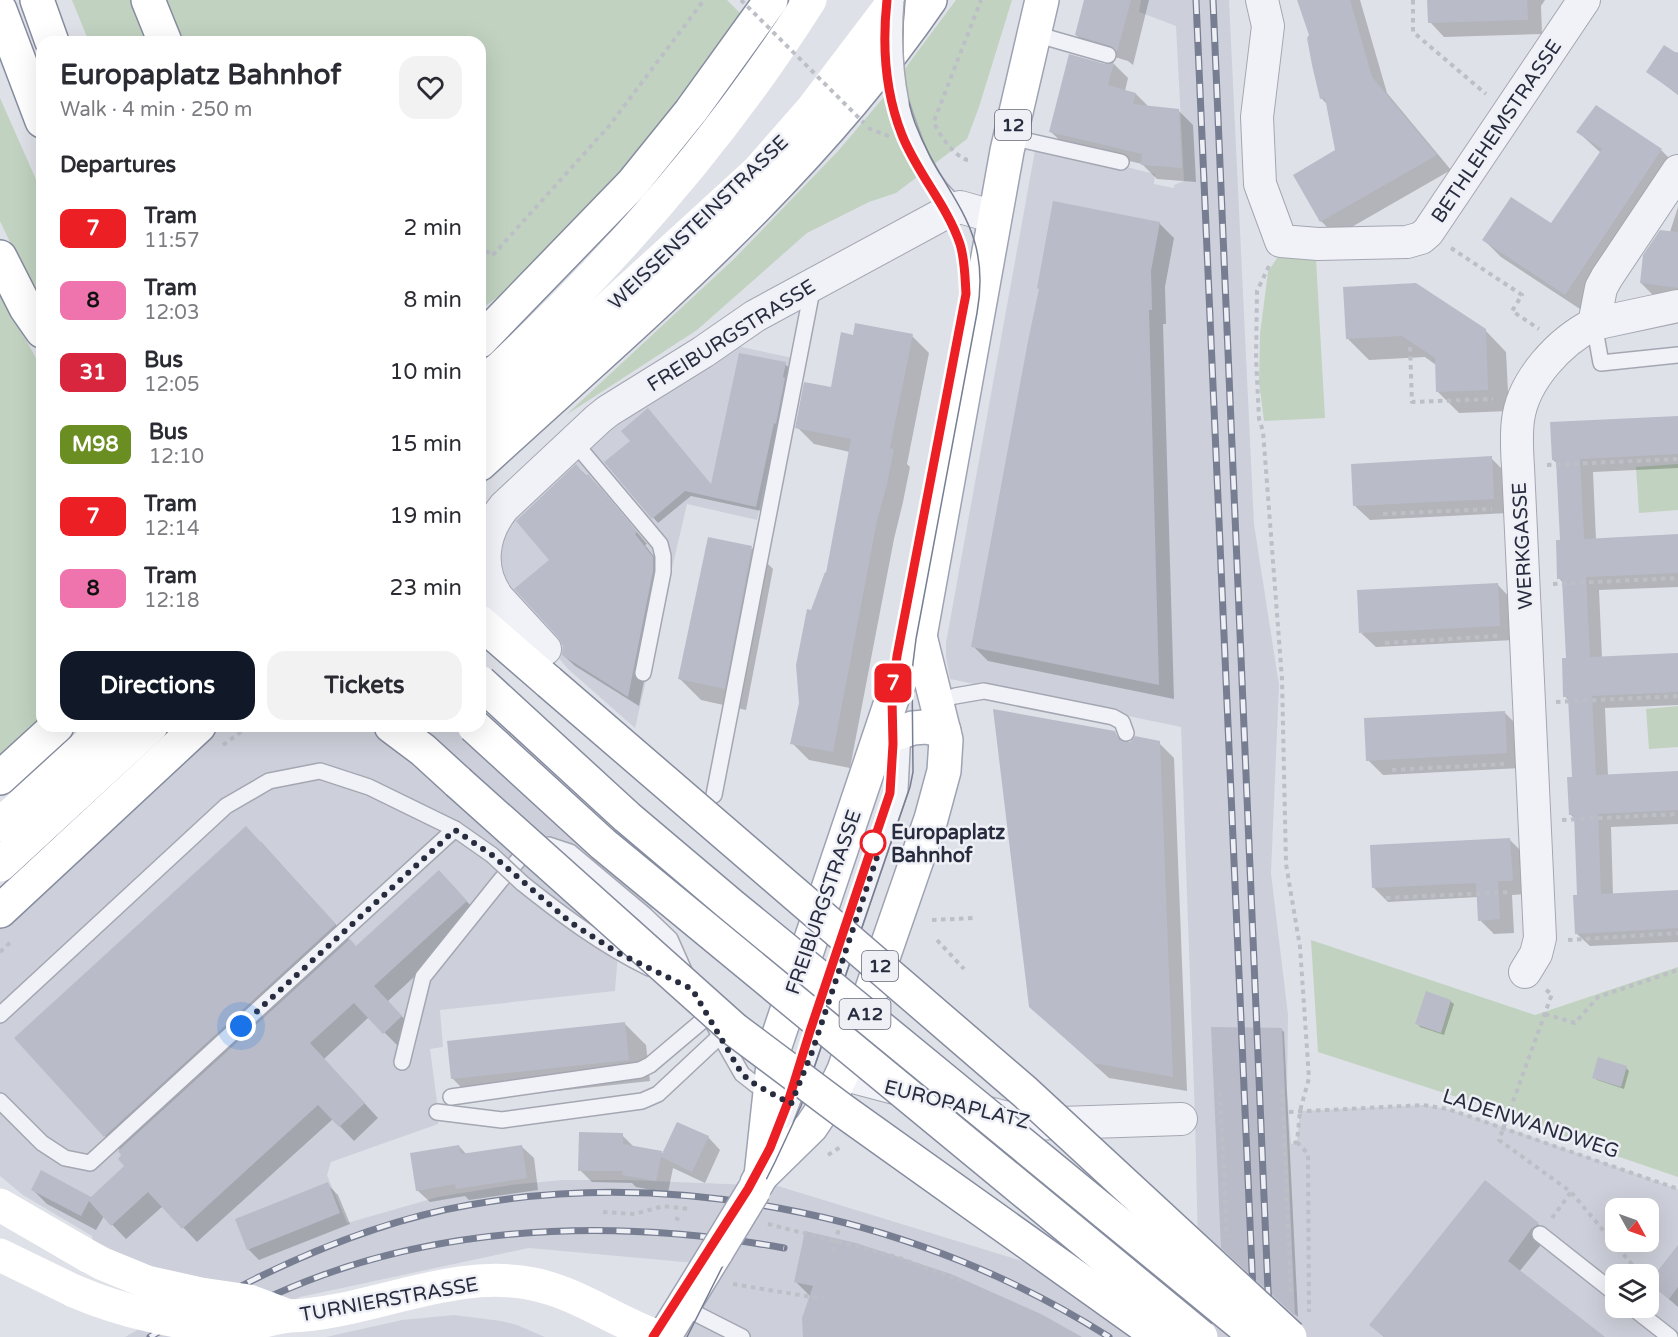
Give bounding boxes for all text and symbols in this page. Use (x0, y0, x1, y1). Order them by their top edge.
street label: BETHLEHEMSTRASSE (1427, 35, 1567, 228)
button: heart (399, 56, 462, 119)
text: Europaplatz Bahnhof (60, 58, 341, 92)
text: Walk · 4 min · 250 m (60, 98, 252, 122)
road number: 12 (995, 110, 1031, 140)
street label: WEISSENSTEINSTRASSE (604, 130, 794, 315)
text: Departures (60, 152, 176, 178)
text: Tram (144, 203, 197, 229)
text: 2 min (403, 215, 462, 241)
text: 7 (86, 216, 100, 241)
text: 11:57 (144, 229, 199, 253)
street label: FREIBURGSTRASSE (643, 274, 820, 397)
text: Tram (144, 275, 197, 301)
text: 8 min (403, 287, 462, 313)
text: 8 (86, 288, 100, 313)
text: 12:03 (144, 301, 199, 325)
text: Bus (144, 347, 183, 373)
text: 10 min (390, 359, 462, 385)
text: 31 (80, 360, 106, 385)
text: 12:05 (144, 373, 199, 397)
text: Bus (149, 419, 188, 445)
text: 15 min (390, 431, 462, 457)
text: M98 (72, 432, 119, 457)
text: 12:10 (149, 445, 204, 469)
street label: WERKGASSE (1508, 482, 1538, 610)
text: Tram (144, 491, 197, 517)
text: 19 min (390, 503, 462, 529)
text: 7 (86, 504, 100, 529)
text: 12:14 (144, 517, 199, 541)
text: Tram (144, 563, 197, 589)
text: 23 min (390, 575, 462, 601)
text: 8 (86, 576, 100, 601)
text: 12:18 (144, 589, 199, 613)
button: Directions (60, 651, 255, 720)
button: Tickets (267, 651, 462, 720)
line badge: 7 (874, 664, 912, 702)
text: 7 (886, 671, 900, 696)
street label: FREIBURGSTRASSE (781, 807, 867, 998)
place label: Europaplatz Bahnhof (891, 821, 1005, 868)
marker: Europaplatz Bahnhof (860, 830, 886, 856)
road number: 12 (862, 951, 898, 981)
road number: A12 (840, 999, 890, 1029)
your location (226, 1011, 256, 1041)
street label: EUROPAPLATZ (882, 1075, 1032, 1135)
street label: LADENWANDWEG (1439, 1084, 1622, 1164)
north arrow (1605, 1198, 1659, 1252)
map controls (1605, 1198, 1659, 1318)
button: layers (1605, 1264, 1659, 1318)
street label: TURNIERSTRASSE (298, 1272, 480, 1327)

